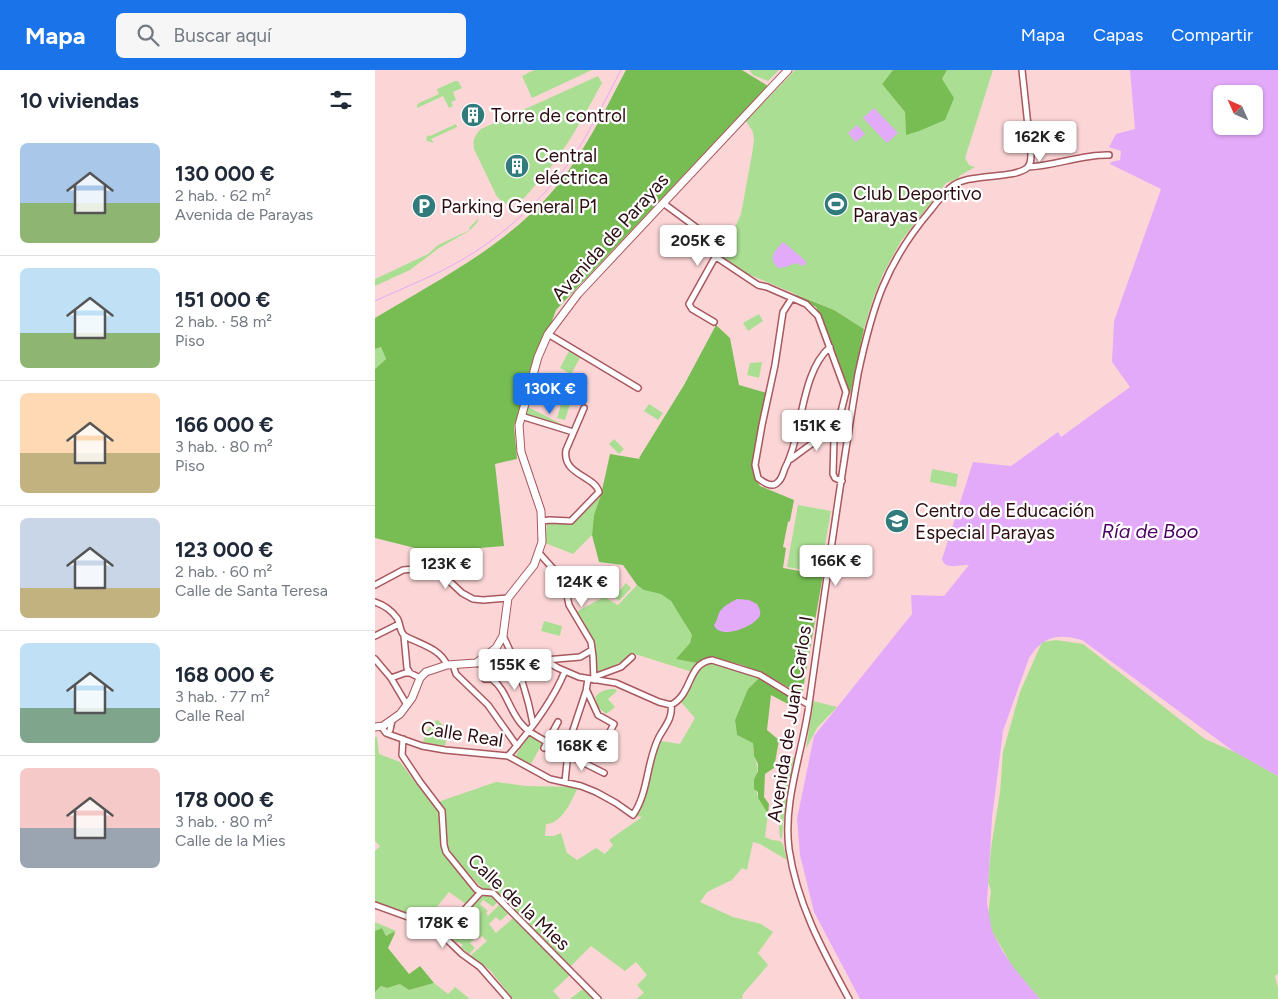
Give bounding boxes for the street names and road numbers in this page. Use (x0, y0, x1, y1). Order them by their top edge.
street label: Avenida de Parayas (547, 168, 674, 306)
street label: Avenida de Juan Carlos I (762, 614, 818, 824)
street label: Calle Real (419, 716, 505, 752)
street label: Calle de la Mies (463, 849, 575, 955)

